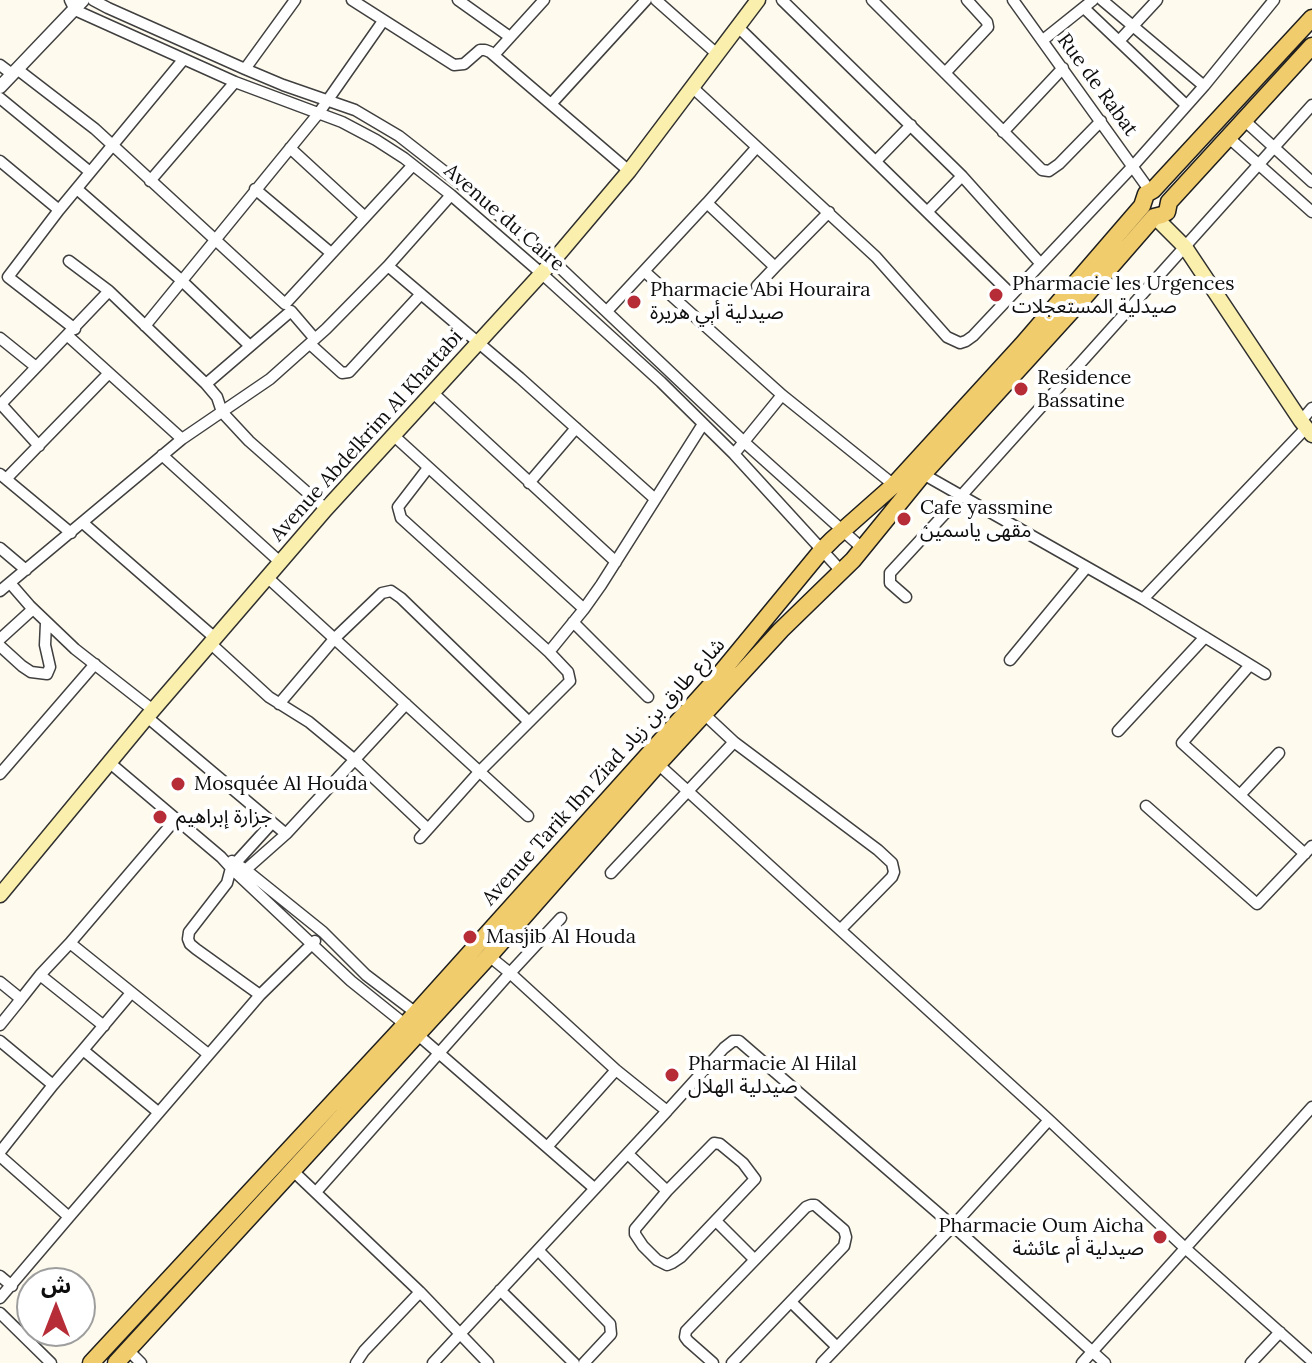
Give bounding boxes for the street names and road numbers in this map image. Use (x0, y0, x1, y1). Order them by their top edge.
street label: Rue de Rabat (1052, 29, 1142, 141)
street label: Avenue du Caire (439, 159, 569, 277)
street label: Avenue Abdelkrim Al Khattabi (266, 325, 468, 547)
street label: Avenue Tarik Ibn Ziad شارع طارق بن زياد (477, 633, 731, 911)

